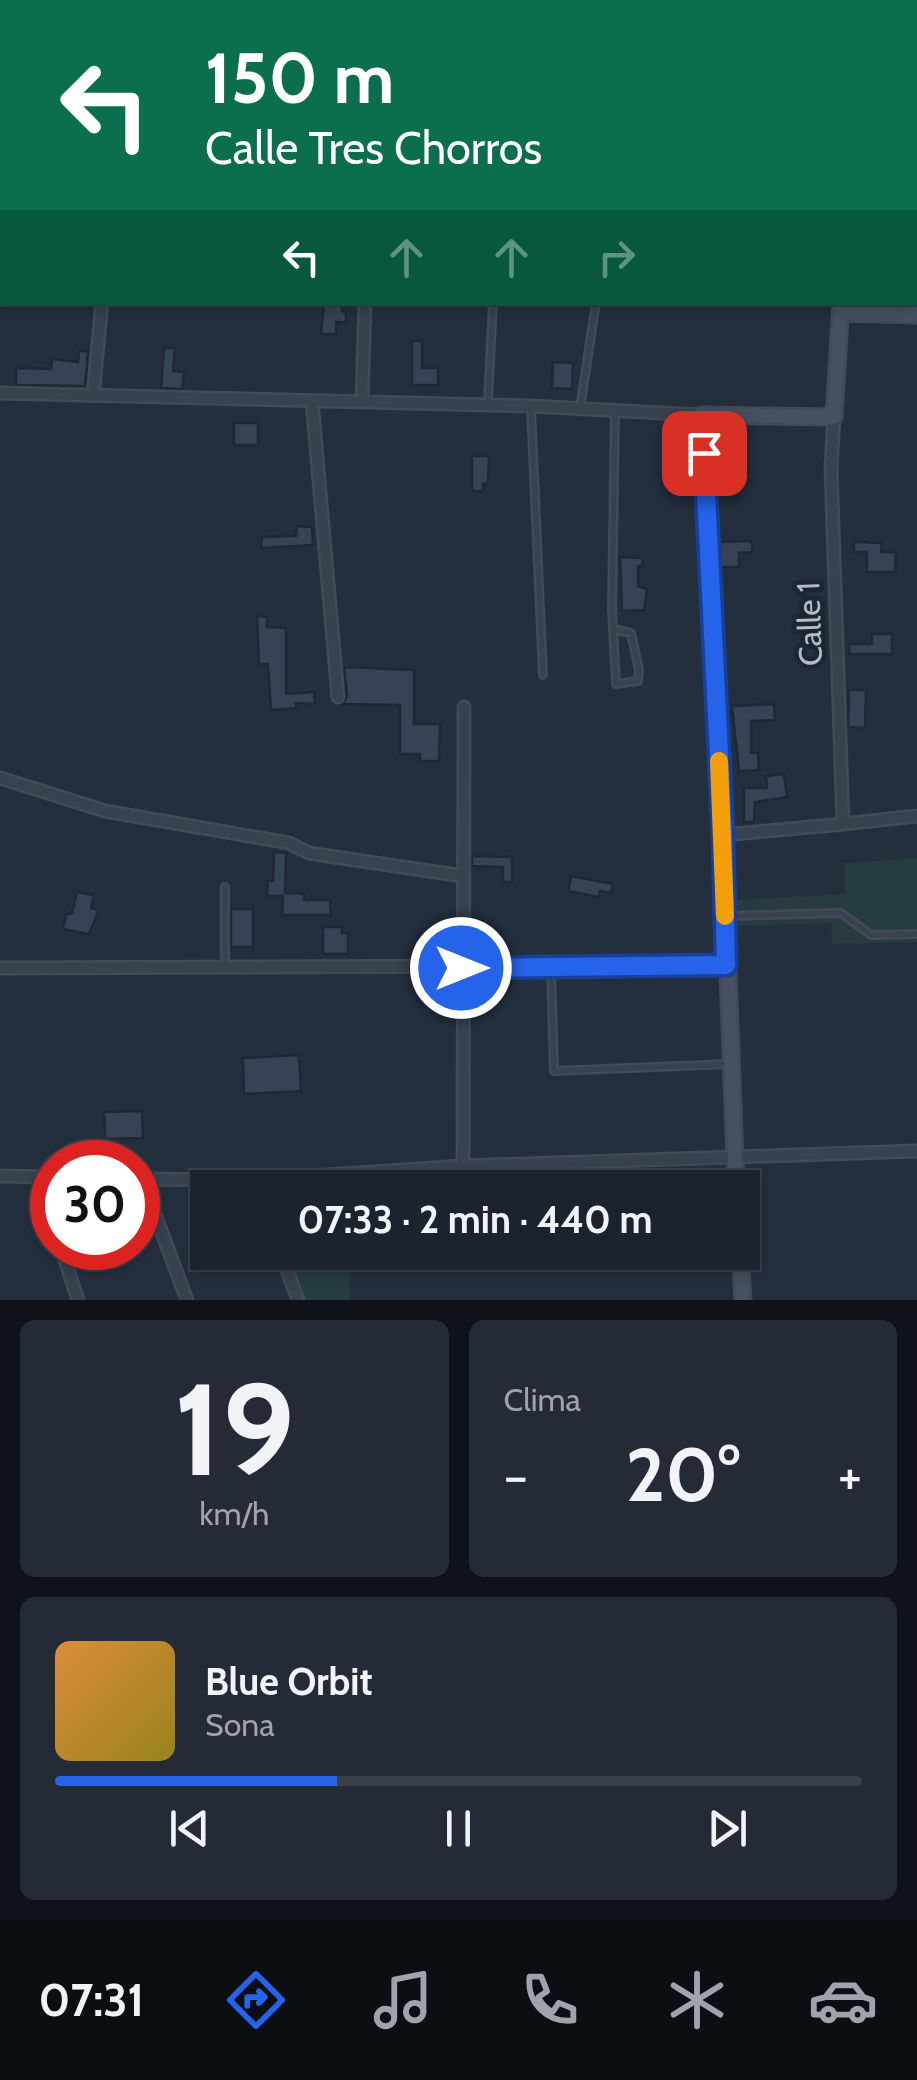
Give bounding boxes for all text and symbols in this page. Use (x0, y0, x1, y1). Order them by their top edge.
text: 150 m (205, 35, 394, 121)
icon: left (40, 40, 170, 170)
text: Calle Tres Chorros (205, 121, 542, 175)
icon: left (274, 230, 329, 285)
icon: ahead (379, 230, 434, 285)
icon: ahead (484, 230, 539, 285)
icon: right (589, 230, 644, 285)
pin (662, 411, 747, 496)
icon: arrive (677, 426, 732, 481)
street label: Calle 1 (788, 581, 830, 667)
position arrow (409, 916, 513, 1020)
speed limit sign: 30 (30, 1140, 160, 1270)
text: 07:33 · 2 min · 440 m (298, 1196, 652, 1243)
text: 19 (174, 1350, 295, 1508)
text: Clima (504, 1380, 581, 1419)
text: 20° (626, 1429, 740, 1520)
text: − (504, 1442, 528, 1509)
text: + (838, 1442, 862, 1509)
text: km/h (199, 1494, 269, 1533)
text: Blue Orbit (205, 1658, 373, 1705)
text: Sona (205, 1705, 275, 1744)
icon: previous (162, 1801, 217, 1856)
icon: pause (431, 1801, 486, 1856)
icon: next (700, 1801, 755, 1856)
icon: directions (221, 1965, 291, 2035)
icon: music (368, 1965, 438, 2035)
icon: phone (515, 1965, 585, 2035)
icon: climate (662, 1965, 732, 2035)
icon: car (808, 1965, 878, 2035)
text: 07:31 (38, 1973, 144, 2027)

